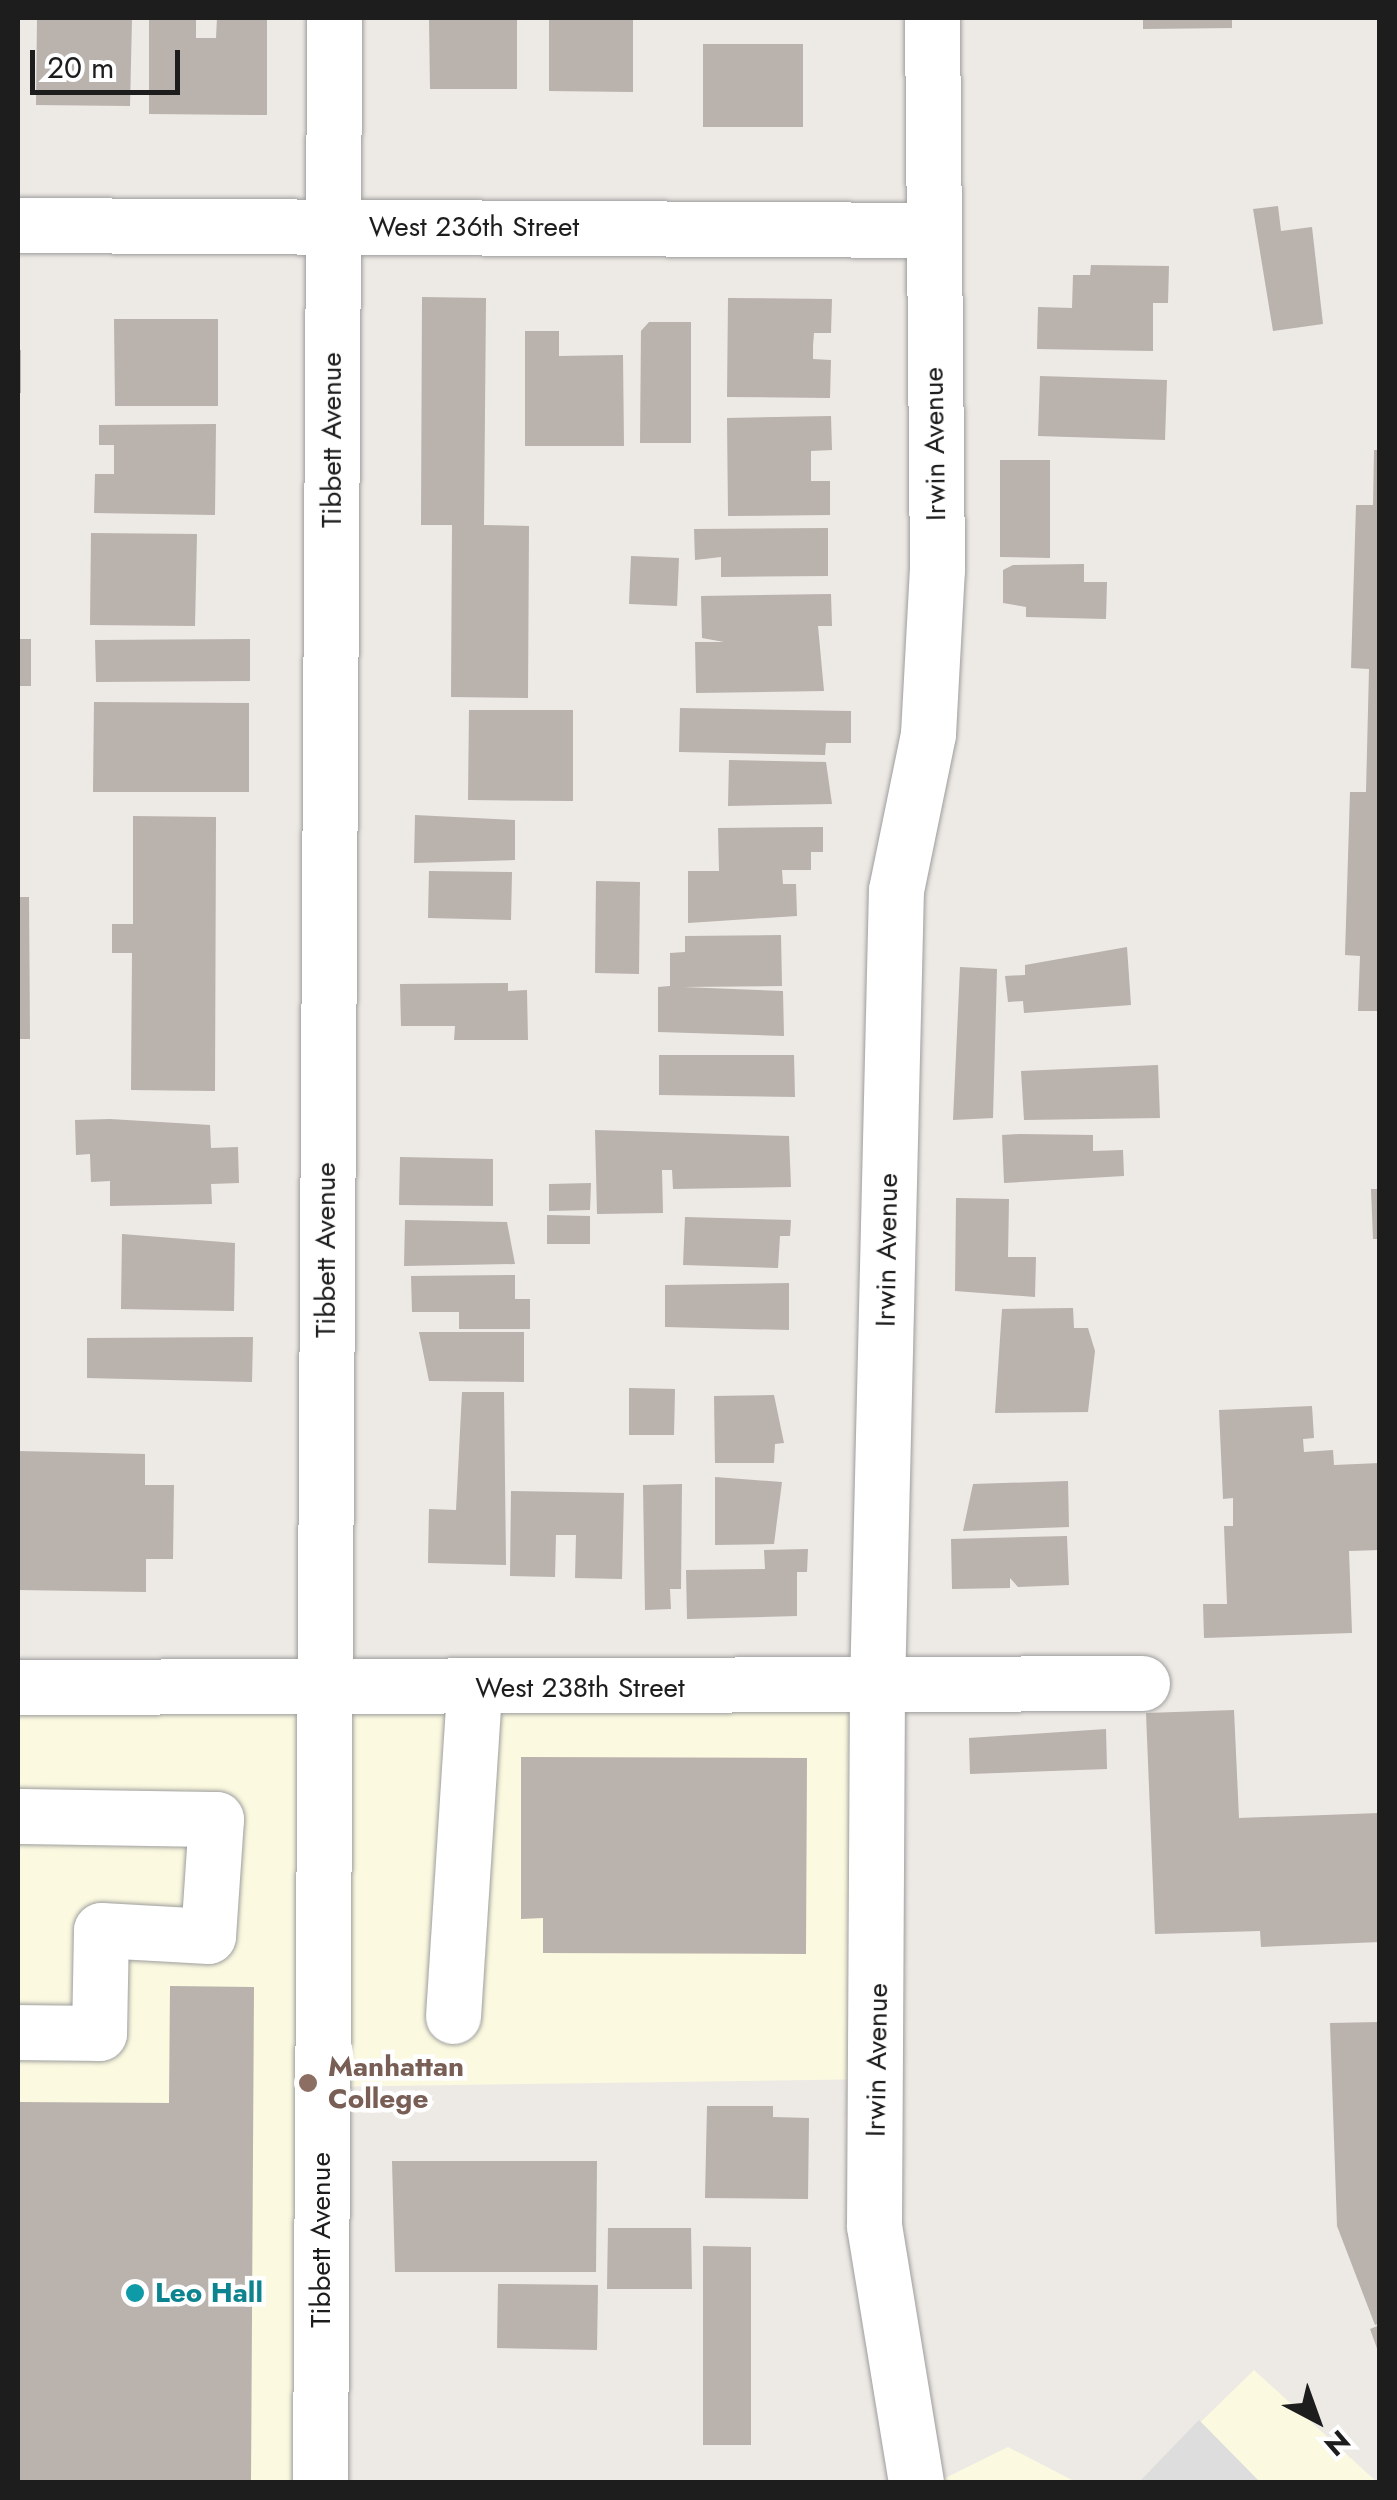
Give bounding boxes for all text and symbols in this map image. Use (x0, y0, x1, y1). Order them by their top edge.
scale bar (35, 30, 185, 92)
text: 20 m (47, 46, 114, 89)
street label: West 236th Street (369, 210, 579, 244)
street label: Tibbett Avenue (315, 352, 349, 528)
street label: Irwin Avenue (917, 367, 953, 521)
street label: Tibbett Avenue (309, 1162, 343, 1338)
street label: Irwin Avenue (869, 1173, 905, 1327)
street label: West 238th Street (475, 1671, 685, 1705)
street label: Irwin Avenue (859, 1983, 895, 2137)
place label: Manhattan College (328, 2050, 464, 2116)
marker: Manhattan College (297, 2072, 319, 2094)
street label: Tibbett Avenue (304, 2152, 338, 2328)
place label: Leo Hall (155, 2276, 263, 2310)
marker: Leo Hall (124, 2282, 146, 2304)
north arrow (1267, 2370, 1367, 2470)
text: N (1315, 2420, 1359, 2466)

